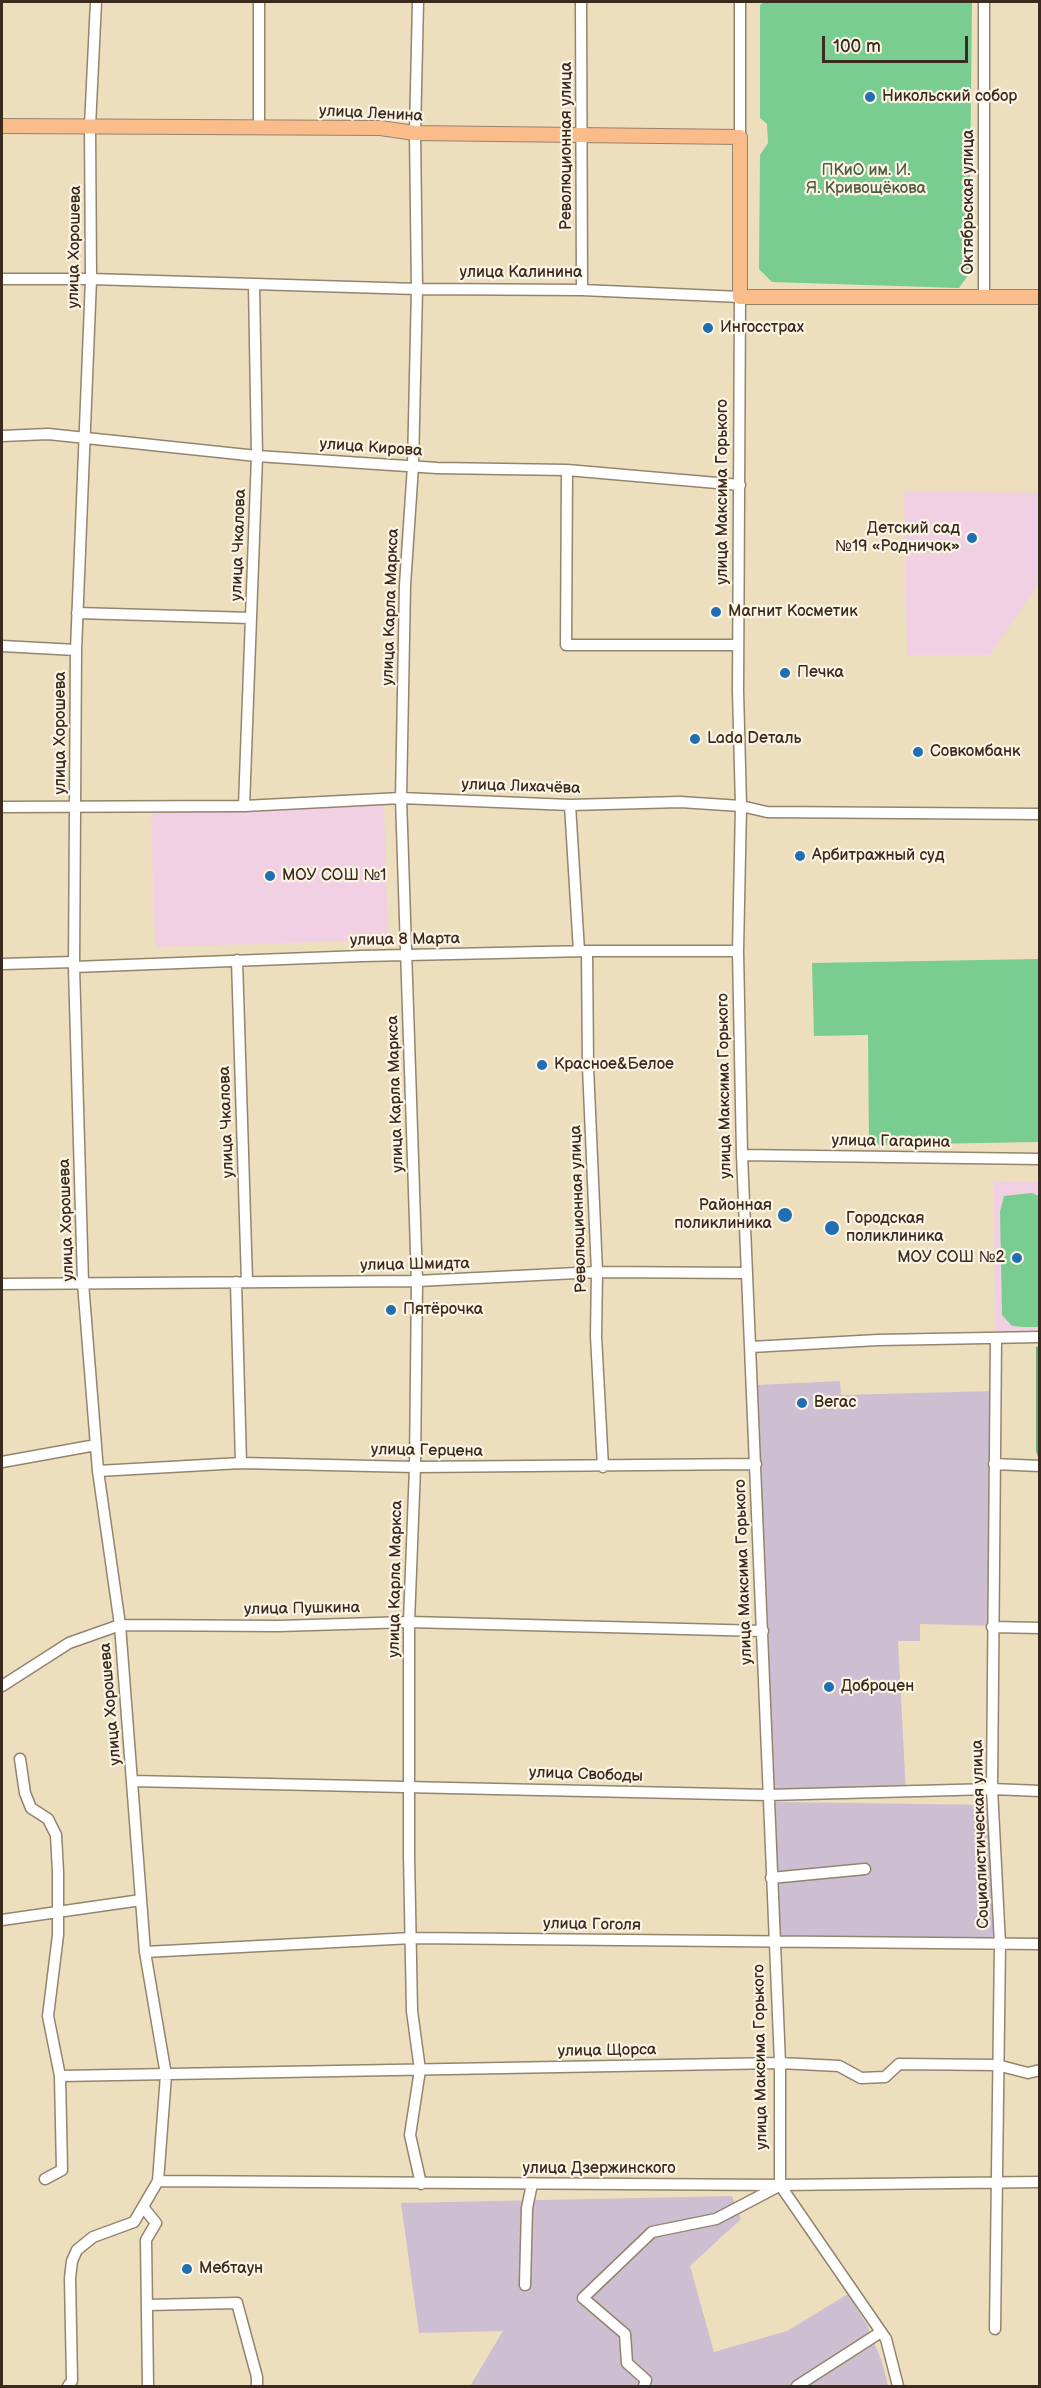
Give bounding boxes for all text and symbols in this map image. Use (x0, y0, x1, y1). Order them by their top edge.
scale bar (825, 24, 970, 62)
text: 100 m (833, 36, 881, 57)
street label: Революционная улица (557, 62, 577, 230)
place label: Никольский собор (882, 87, 1017, 107)
marker: Никольский собор (863, 90, 877, 104)
street label: улица Ленина (318, 102, 424, 126)
street label: Октябрьская улица (959, 129, 979, 275)
park label: ПКиО им. И. Я. Кривощёкова (806, 161, 926, 199)
street label: улица Хорошева (64, 185, 86, 309)
street label: улица Калинина (460, 263, 582, 283)
place label: Ингосстрах (720, 318, 804, 338)
marker: Ингосстрах (701, 321, 715, 335)
street label: улица Максима Горького (713, 399, 733, 585)
street label: улица Кирова (319, 435, 423, 461)
street label: улица Чкалова (227, 489, 251, 601)
place label: Детский сад №19 «Родничок» (835, 519, 960, 557)
street label: улица Карла Маркса (379, 528, 403, 686)
marker: Детский сад №19 «Родничок» (965, 531, 979, 545)
place label: Магнит Косметик (728, 602, 858, 622)
marker: Магнит Косметик (709, 605, 723, 619)
place label: Печка (797, 663, 844, 683)
marker: Печка (778, 666, 792, 680)
street label: улица Хорошева (51, 671, 71, 795)
place label: Lada Dеталь (707, 729, 801, 749)
marker: Lada Dеталь (688, 732, 702, 746)
place label: Совкомбанк (930, 742, 1020, 762)
marker: Совкомбанк (911, 745, 925, 759)
street label: улица Лихачёва (461, 775, 581, 799)
place label: Арбитражный суд (812, 846, 944, 866)
marker: Арбитражный суд (793, 849, 807, 863)
place label: МОУ СОШ №1 (282, 866, 387, 886)
marker: МОУ СОШ №1 (263, 869, 277, 883)
street label: улица 8 Марта (350, 929, 460, 951)
street label: улица Максима Горького (714, 993, 736, 1179)
street label: улица Карла Маркса (384, 1015, 408, 1173)
place label: Красное&Белое (554, 1055, 674, 1075)
marker: Красное&Белое (535, 1058, 549, 1072)
street label: улица Чкалова (215, 1066, 239, 1178)
street label: Революционная улица (566, 1125, 592, 1293)
street label: улица Гагарина (832, 1131, 950, 1153)
street label: улица Хорошева (55, 1158, 79, 1282)
place label: Районная поликлиника (674, 1196, 772, 1234)
marker: Районная поликлиника (776, 1206, 794, 1224)
place label: Городская поликлиника (846, 1209, 944, 1247)
marker: Городская поликлиника (823, 1219, 841, 1237)
place label: МОУ СОШ №2 (897, 1248, 1005, 1268)
marker: МОУ СОШ №2 (1010, 1251, 1024, 1265)
street label: улица Шмидта (360, 1254, 470, 1276)
place label: Пятёрочка (403, 1300, 483, 1320)
marker: Пятёрочка (384, 1303, 398, 1317)
place label: Вегас (814, 1393, 856, 1413)
marker: Вегас (795, 1396, 809, 1410)
street label: улица Герцена (371, 1440, 483, 1462)
street label: улица Максима Горького (731, 1479, 757, 1665)
street label: улица Карла Маркса (385, 1500, 407, 1658)
street label: улица Пушкина (244, 1598, 360, 1620)
street label: улица Хорошева (96, 1642, 126, 1766)
place label: Доброцен (841, 1677, 914, 1697)
marker: Доброцен (822, 1680, 836, 1694)
street label: Социалистическая улица (968, 1739, 994, 1929)
street label: улица Свободы (529, 1763, 643, 1787)
street label: улица Гоголя (543, 1915, 641, 1935)
street label: улица Максима Горького (750, 1964, 772, 2150)
street label: улица Щорса (557, 2041, 657, 2061)
street label: улица Дзержинского (522, 2159, 676, 2179)
place label: Мебтаун (199, 2259, 263, 2279)
marker: Мебтаун (180, 2262, 194, 2276)

